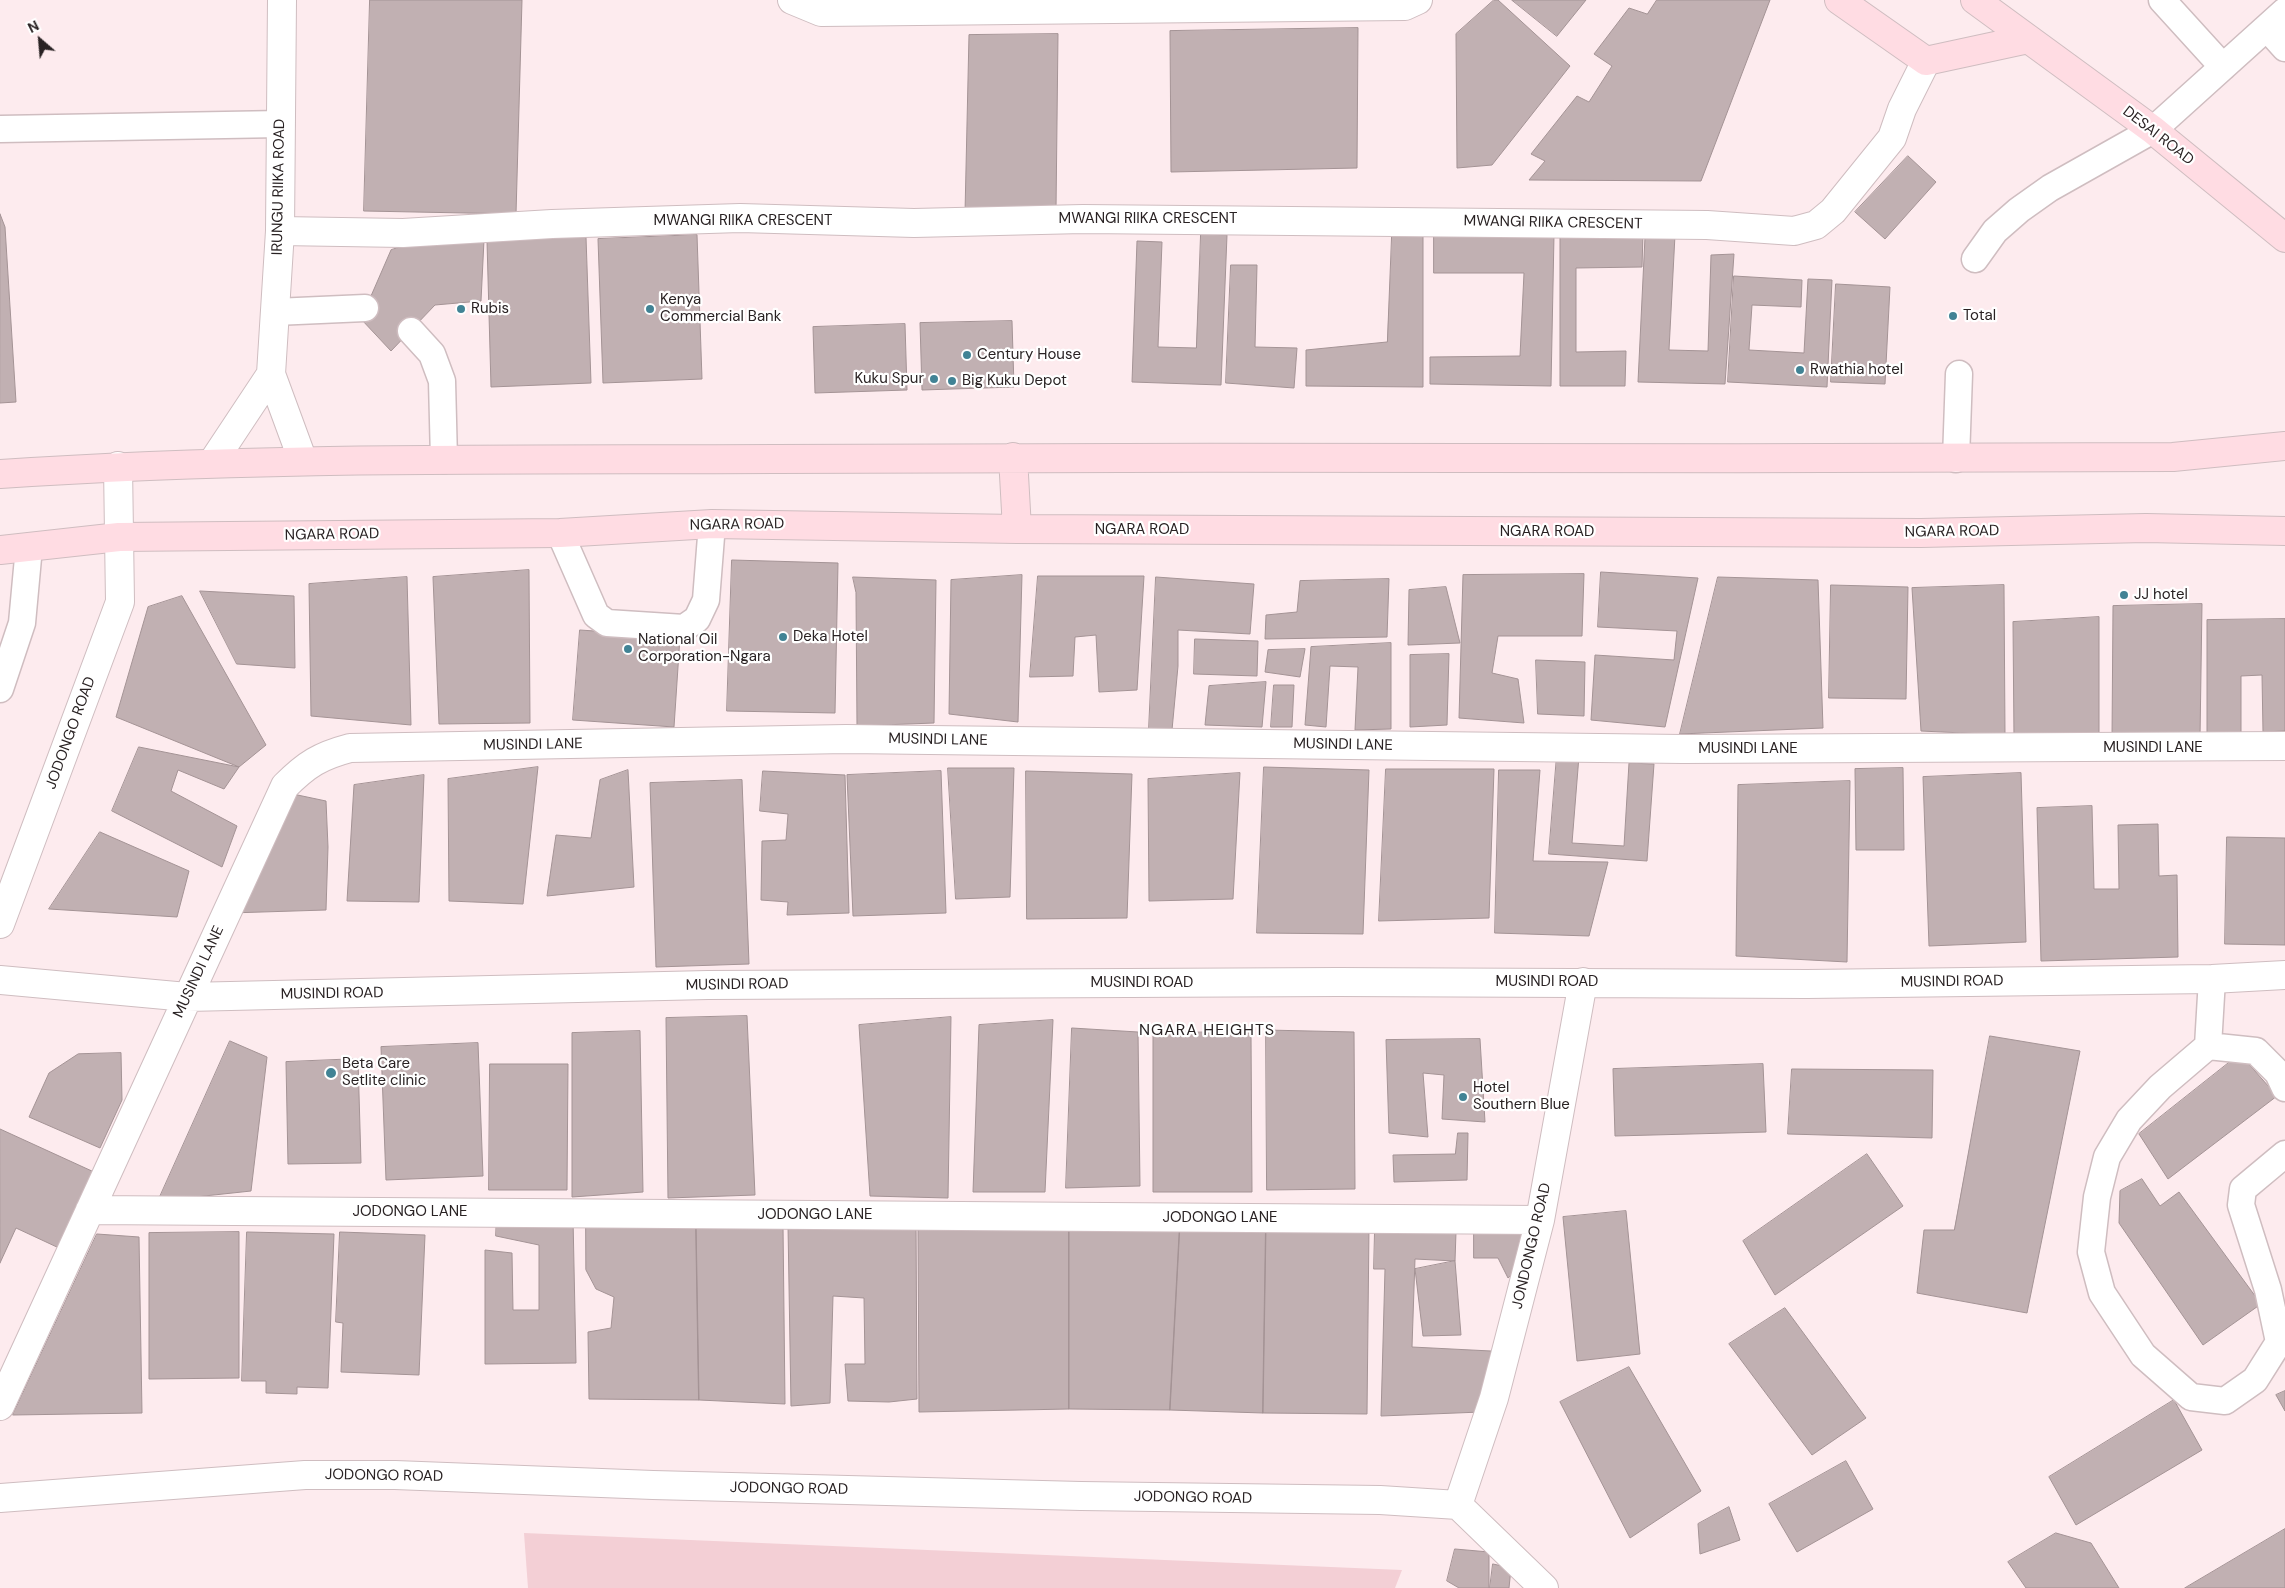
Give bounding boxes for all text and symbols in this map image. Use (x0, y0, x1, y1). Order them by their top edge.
north arrow (15, 15, 65, 65)
text: N (25, 16, 42, 37)
street label: DESAI ROAD (2119, 103, 2197, 169)
street label: IRUNGU RIIKA ROAD (269, 119, 289, 255)
street label: MWANGI RIIKA CRESCENT (1059, 210, 1237, 228)
street label: MWANGI RIIKA CRESCENT (654, 212, 832, 230)
street label: MWANGI RIIKA CRESCENT (1463, 212, 1643, 234)
place label: Kenya Commercial Bank (660, 291, 781, 326)
place label: Rubis (471, 300, 509, 318)
marker: Rubis (455, 303, 467, 315)
marker: Kenya Commercial Bank (644, 303, 656, 315)
place label: Total (1963, 307, 1996, 325)
marker: Total (1947, 310, 1959, 322)
place label: Century House (977, 346, 1081, 364)
marker: Century House (961, 349, 973, 361)
place label: Rwathia hotel (1810, 361, 1903, 379)
marker: Rwathia hotel (1794, 364, 1806, 376)
place label: Kuku Spur (855, 370, 924, 388)
place label: Big Kuku Depot (962, 372, 1067, 390)
marker: Kuku Spur (928, 373, 940, 385)
marker: Big Kuku Depot (946, 375, 958, 387)
street label: NGARA ROAD (690, 515, 784, 535)
street label: NGARA ROAD (1095, 521, 1189, 539)
street label: NGARA ROAD (1905, 522, 1999, 542)
street label: NGARA ROAD (1500, 523, 1594, 541)
street label: NGARA ROAD (285, 525, 379, 545)
place label: JJ hotel (2134, 586, 2188, 604)
marker: JJ hotel (2118, 589, 2130, 601)
place label: Deka Hotel (793, 628, 868, 646)
place label: National Oil Corporation-Ngara (638, 631, 771, 666)
marker: Deka Hotel (777, 631, 789, 643)
marker: National Oil Corporation-Ngara (622, 643, 634, 655)
street label: JODONGO ROAD (42, 674, 100, 792)
street label: MUSINDI LANE (888, 730, 988, 750)
street label: MUSINDI LANE (483, 735, 583, 755)
street label: MUSINDI LANE (1293, 735, 1393, 755)
street label: MUSINDI LANE (2103, 739, 2203, 757)
street label: MUSINDI LANE (1698, 740, 1798, 758)
street label: MUSINDI LANE (170, 923, 228, 1021)
street label: MUSINDI ROAD (1900, 972, 2004, 992)
street label: MUSINDI ROAD (1496, 973, 1598, 991)
street label: MUSINDI ROAD (1091, 974, 1193, 992)
street label: MUSINDI ROAD (685, 975, 789, 995)
street label: MUSINDI ROAD (280, 984, 384, 1004)
district label: NGARA HEIGHTS (1137, 1021, 1277, 1041)
place label: Beta Care Setlite clinic (342, 1055, 426, 1090)
marker: Beta Care Setlite clinic (324, 1066, 338, 1080)
place label: Hotel Southern Blue (1473, 1079, 1570, 1114)
marker: Hotel Southern Blue (1457, 1091, 1469, 1103)
street label: JONDONGO ROAD (1509, 1181, 1555, 1311)
street label: JODONGO LANE (352, 1203, 468, 1221)
street label: JODONGO LANE (757, 1206, 873, 1224)
street label: JODONGO LANE (1162, 1209, 1278, 1227)
street label: JODONGO ROAD (325, 1466, 443, 1486)
street label: JODONGO ROAD (730, 1479, 848, 1499)
street label: JODONGO ROAD (1134, 1488, 1252, 1508)

